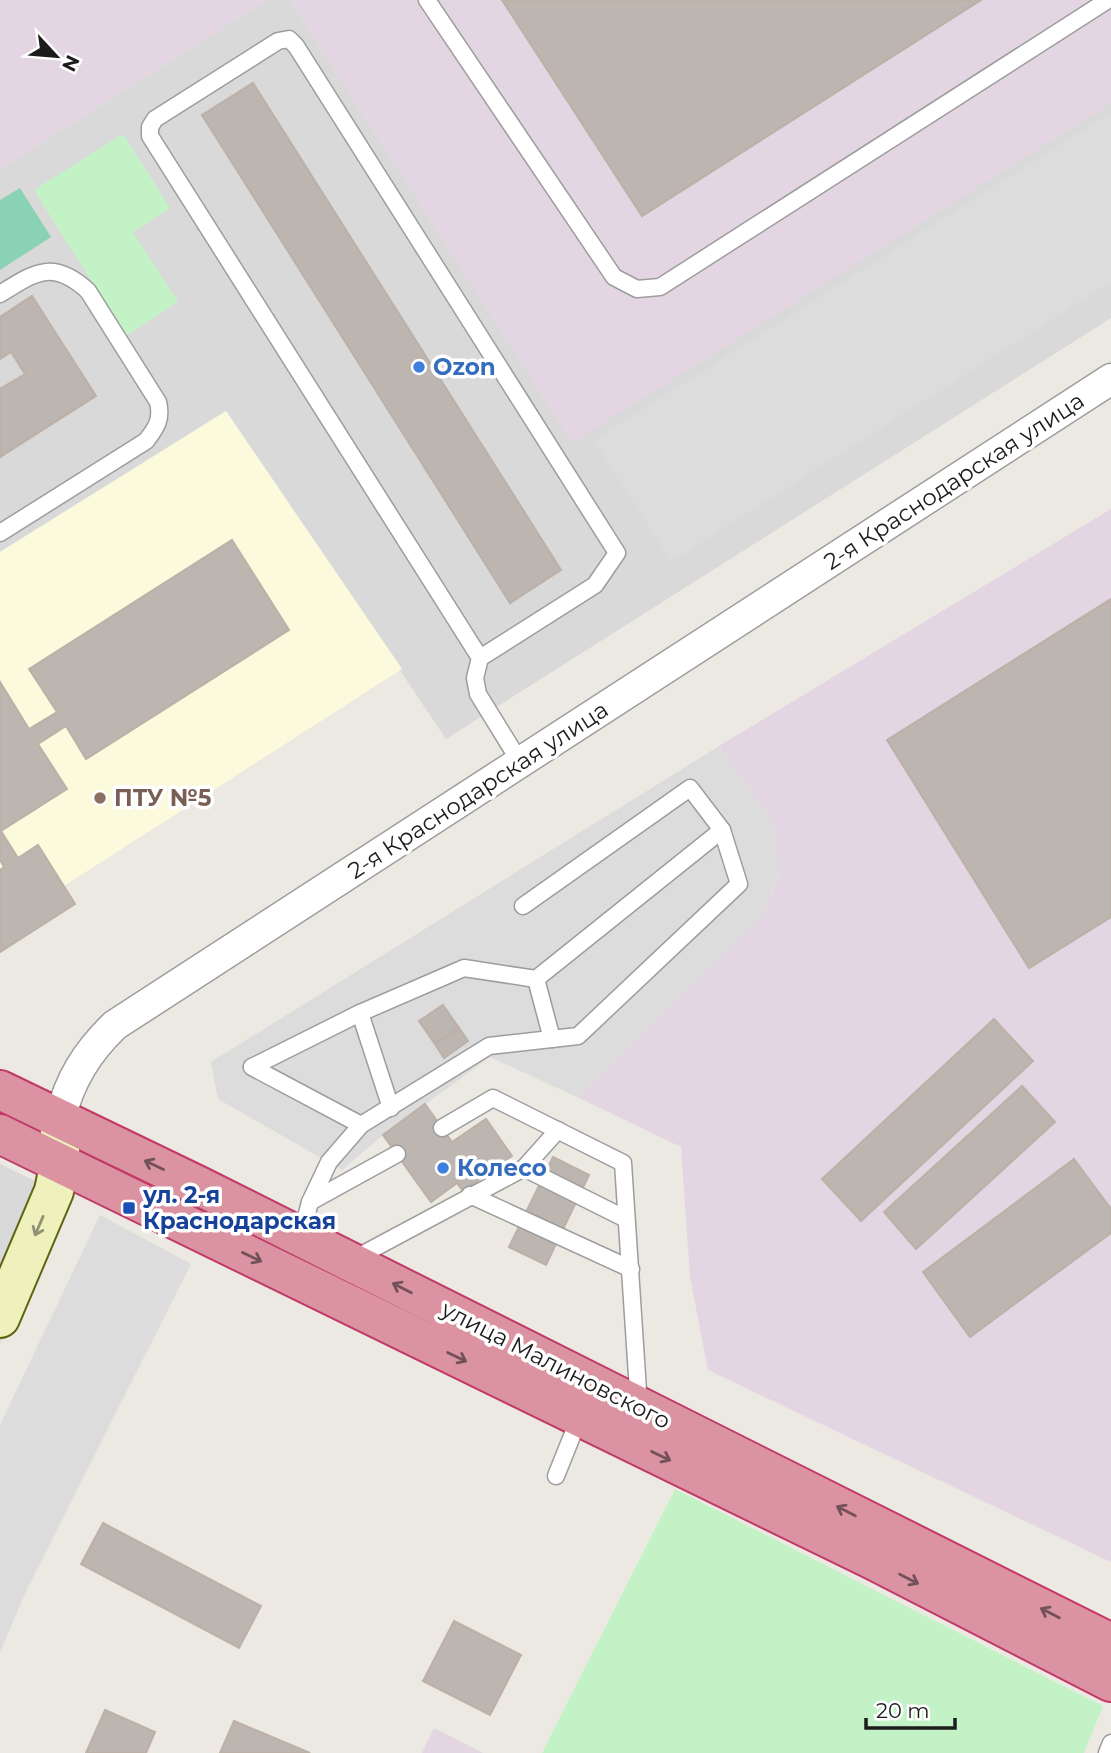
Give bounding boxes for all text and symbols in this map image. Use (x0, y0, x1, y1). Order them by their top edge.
north arrow (21, 21, 91, 91)
text: N (57, 51, 85, 75)
place label: Ozon (433, 353, 496, 381)
marker: Ozon (411, 359, 427, 375)
street label: 2-я Краснодарская улица (819, 386, 1089, 576)
street label: 2-я Краснодарская улица (343, 695, 613, 885)
place label: ПТУ №5 (114, 784, 212, 812)
marker: ПТУ №5 (92, 790, 108, 806)
place label: Колесо (457, 1154, 547, 1182)
one-way arrow (144, 1158, 165, 1172)
marker: Колесо (435, 1160, 451, 1176)
place label: ул. 2-я Краснодарская (142, 1181, 336, 1235)
marker: ул. 2-я Краснодарская (121, 1200, 137, 1216)
one-way arrow (32, 1214, 45, 1236)
one-way arrow (241, 1250, 262, 1264)
one-way arrow (392, 1281, 413, 1295)
street label: улица Малиновского (436, 1295, 675, 1435)
one-way arrow (446, 1350, 467, 1364)
one-way arrow (650, 1450, 671, 1464)
one-way arrow (836, 1503, 857, 1517)
one-way arrow (898, 1572, 919, 1586)
one-way arrow (1040, 1605, 1061, 1619)
scale bar (866, 1686, 955, 1730)
text: 20 m (876, 1698, 930, 1723)

